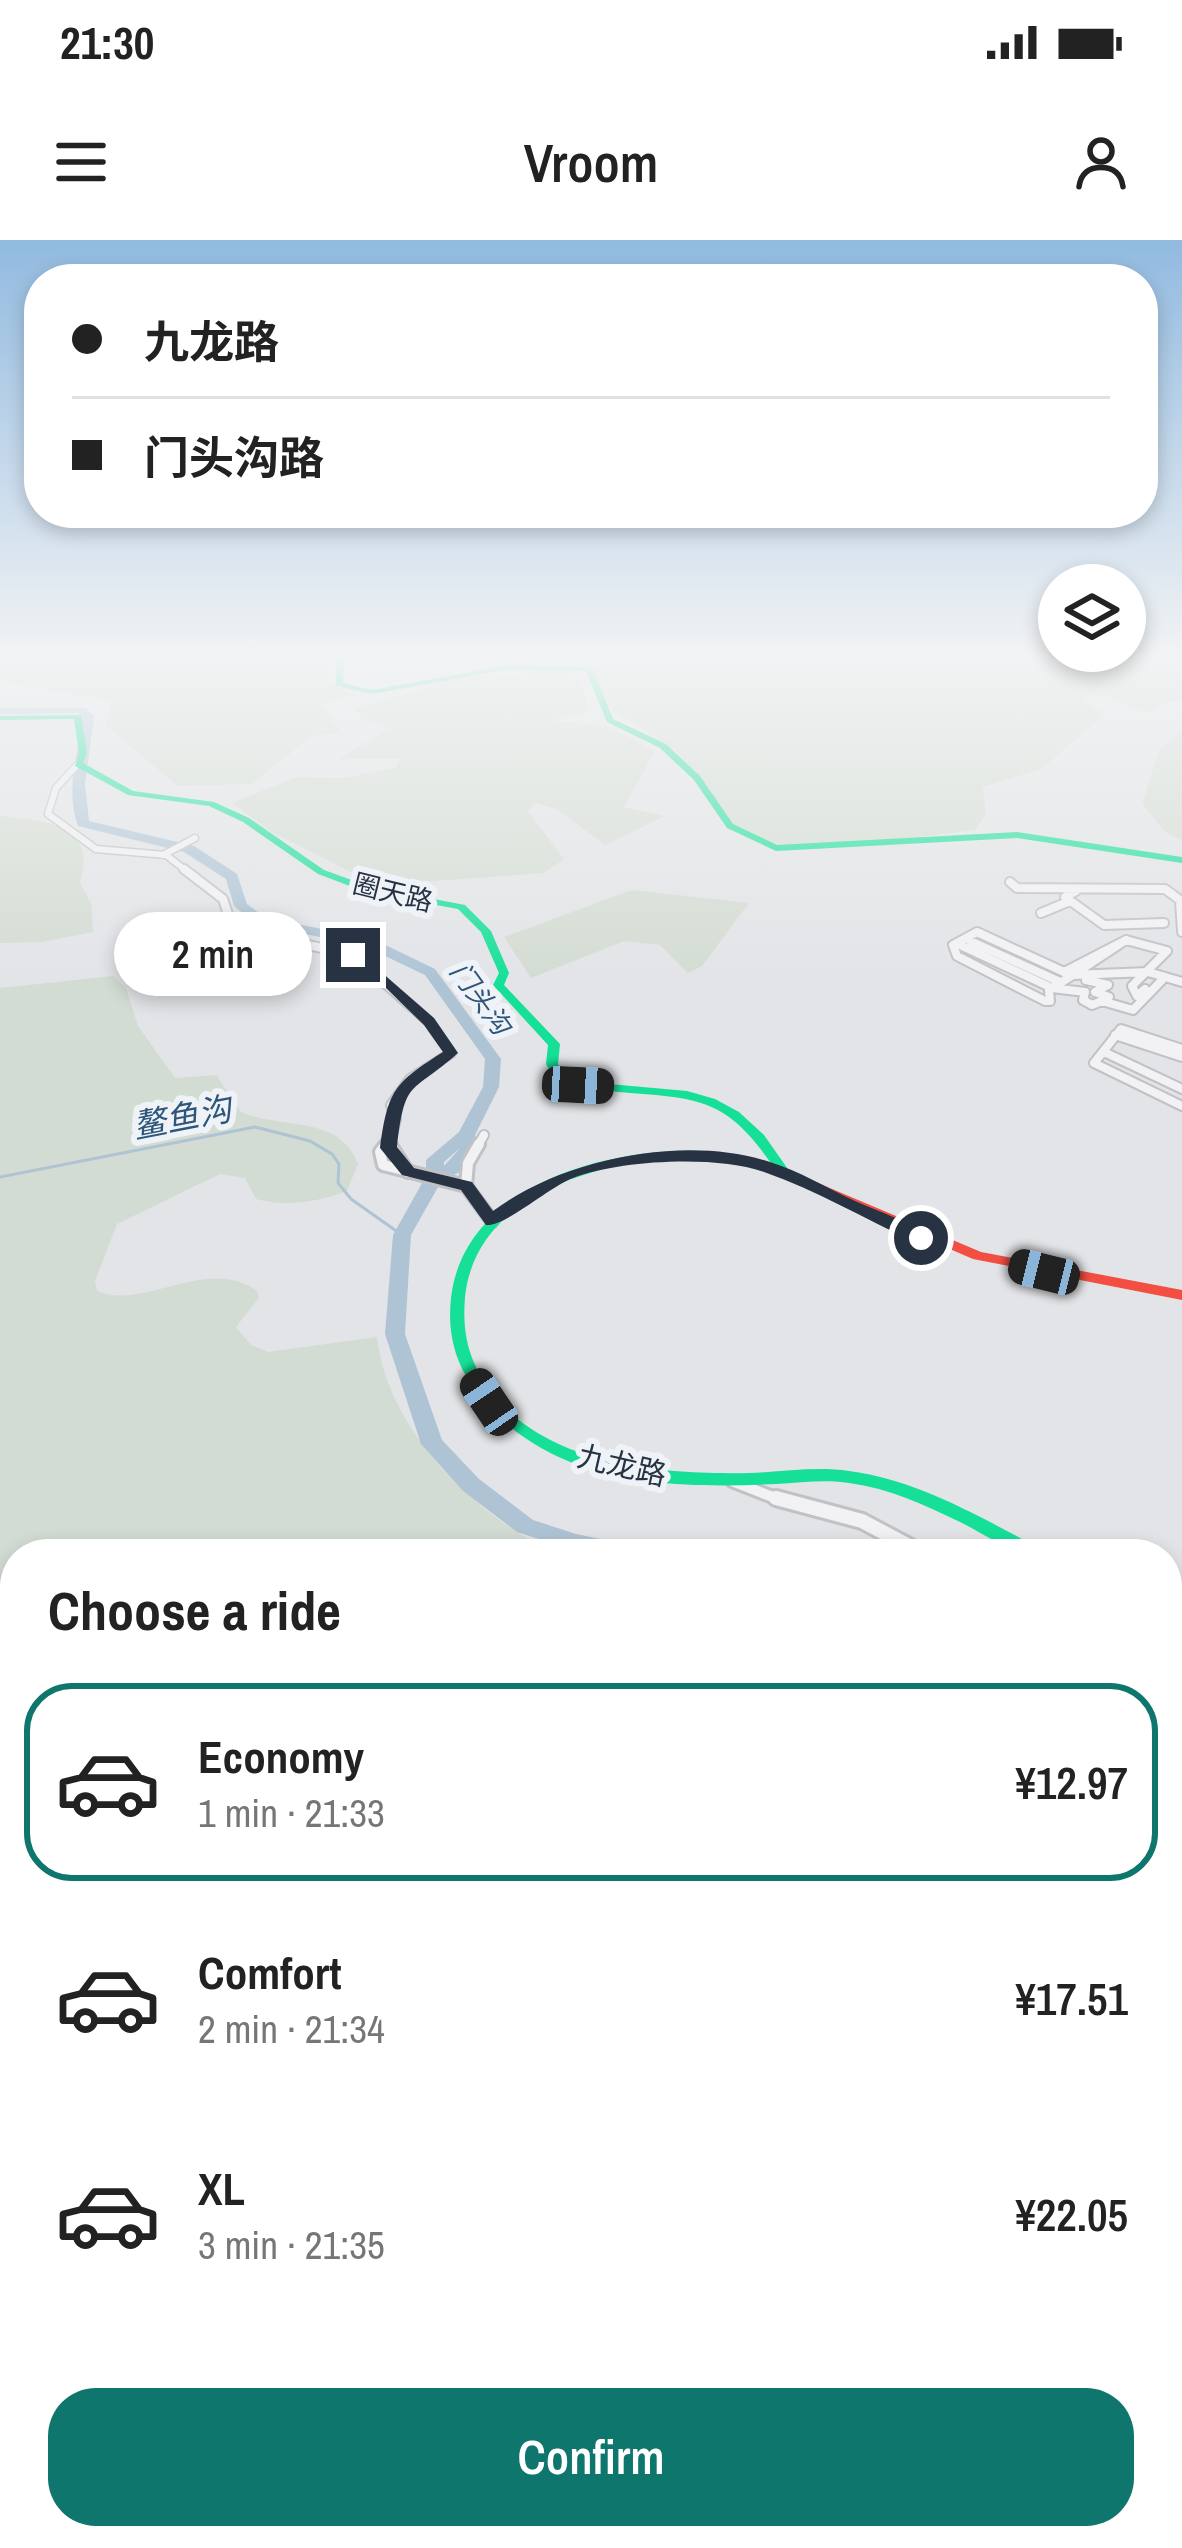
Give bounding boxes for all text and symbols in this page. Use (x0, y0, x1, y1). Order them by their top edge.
text: 21:30 (60, 12, 154, 73)
text: Vroom (524, 126, 658, 199)
icon: menu (48, 129, 114, 195)
icon: person (1068, 129, 1134, 195)
text: 九龙路 (144, 311, 279, 372)
text: 门头沟路 (144, 427, 324, 488)
map controls (1038, 564, 1146, 672)
button: layers (1038, 564, 1146, 672)
street label: 圈天路 (349, 865, 437, 919)
callout: 2 min (113, 913, 311, 997)
text: 2 min (172, 928, 254, 980)
route end (326, 928, 380, 982)
water label: 门头沟 (443, 955, 521, 1044)
car (541, 1065, 615, 1105)
water label: 鳌鱼沟 (129, 1085, 238, 1148)
route start (894, 1211, 948, 1265)
car (1005, 1246, 1083, 1298)
car (454, 1362, 524, 1442)
street label: 九龙路 (574, 1435, 670, 1495)
text: Choose a ride (48, 1574, 341, 1647)
text: Economy (198, 1726, 364, 1787)
icon: car (54, 1728, 162, 1836)
text: ¥12.97 (1015, 1752, 1128, 1813)
text: 1 min · 21:33 (198, 1787, 385, 1839)
text: Comfort (198, 1942, 341, 2003)
icon: car (54, 1944, 162, 2052)
text: ¥17.51 (1015, 1968, 1128, 2029)
text: 2 min · 21:34 (198, 2003, 385, 2055)
text: XL (198, 2158, 245, 2219)
icon: car (54, 2160, 162, 2268)
text: ¥22.05 (1015, 2184, 1128, 2245)
text: 3 min · 21:35 (198, 2219, 385, 2271)
button: Confirm (48, 2388, 1134, 2526)

